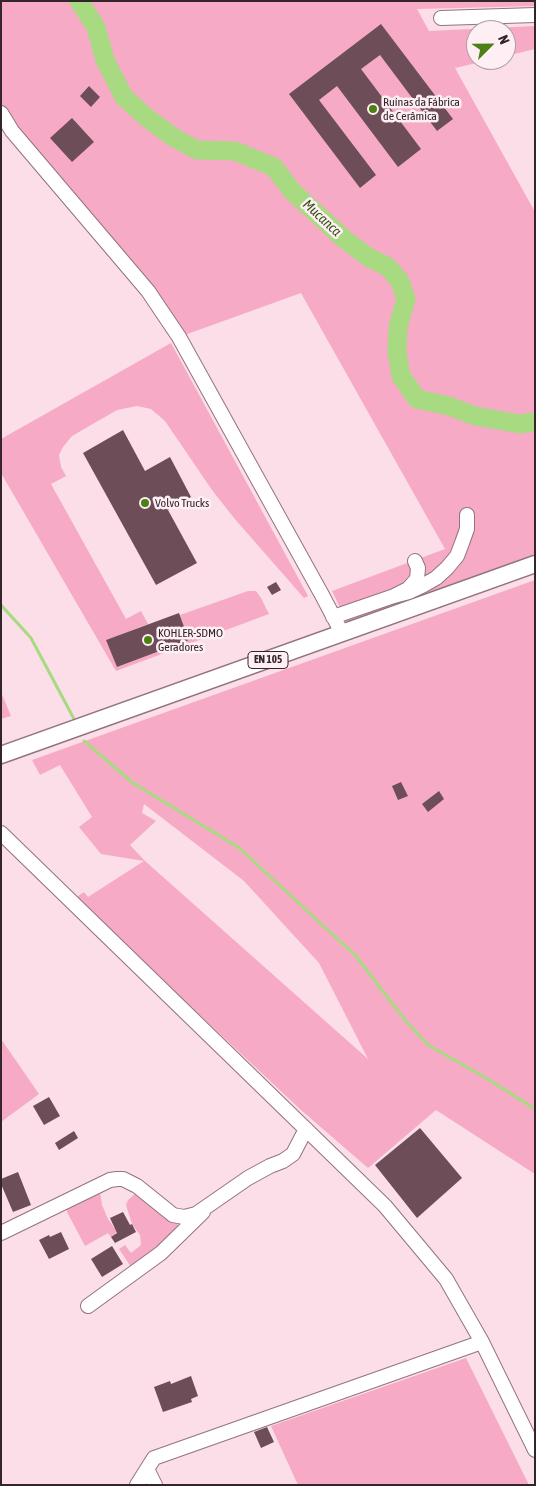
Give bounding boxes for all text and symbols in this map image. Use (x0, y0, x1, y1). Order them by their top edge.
north arrow (466, 20, 516, 70)
text: N (495, 33, 513, 46)
place label: Ruínas da Fábrica de Cerâmica (383, 95, 460, 123)
marker: Ruínas da Fábrica de Cerâmica (367, 103, 379, 115)
water label: Mucanca (299, 196, 345, 240)
place label: Volvo Trucks (155, 496, 209, 510)
marker: Volvo Trucks (139, 497, 151, 509)
place label: KOHLER-SDMO Geradores (158, 626, 223, 654)
marker: KOHLER-SDMO Geradores (142, 634, 154, 646)
road number: EN 105 (248, 652, 288, 668)

